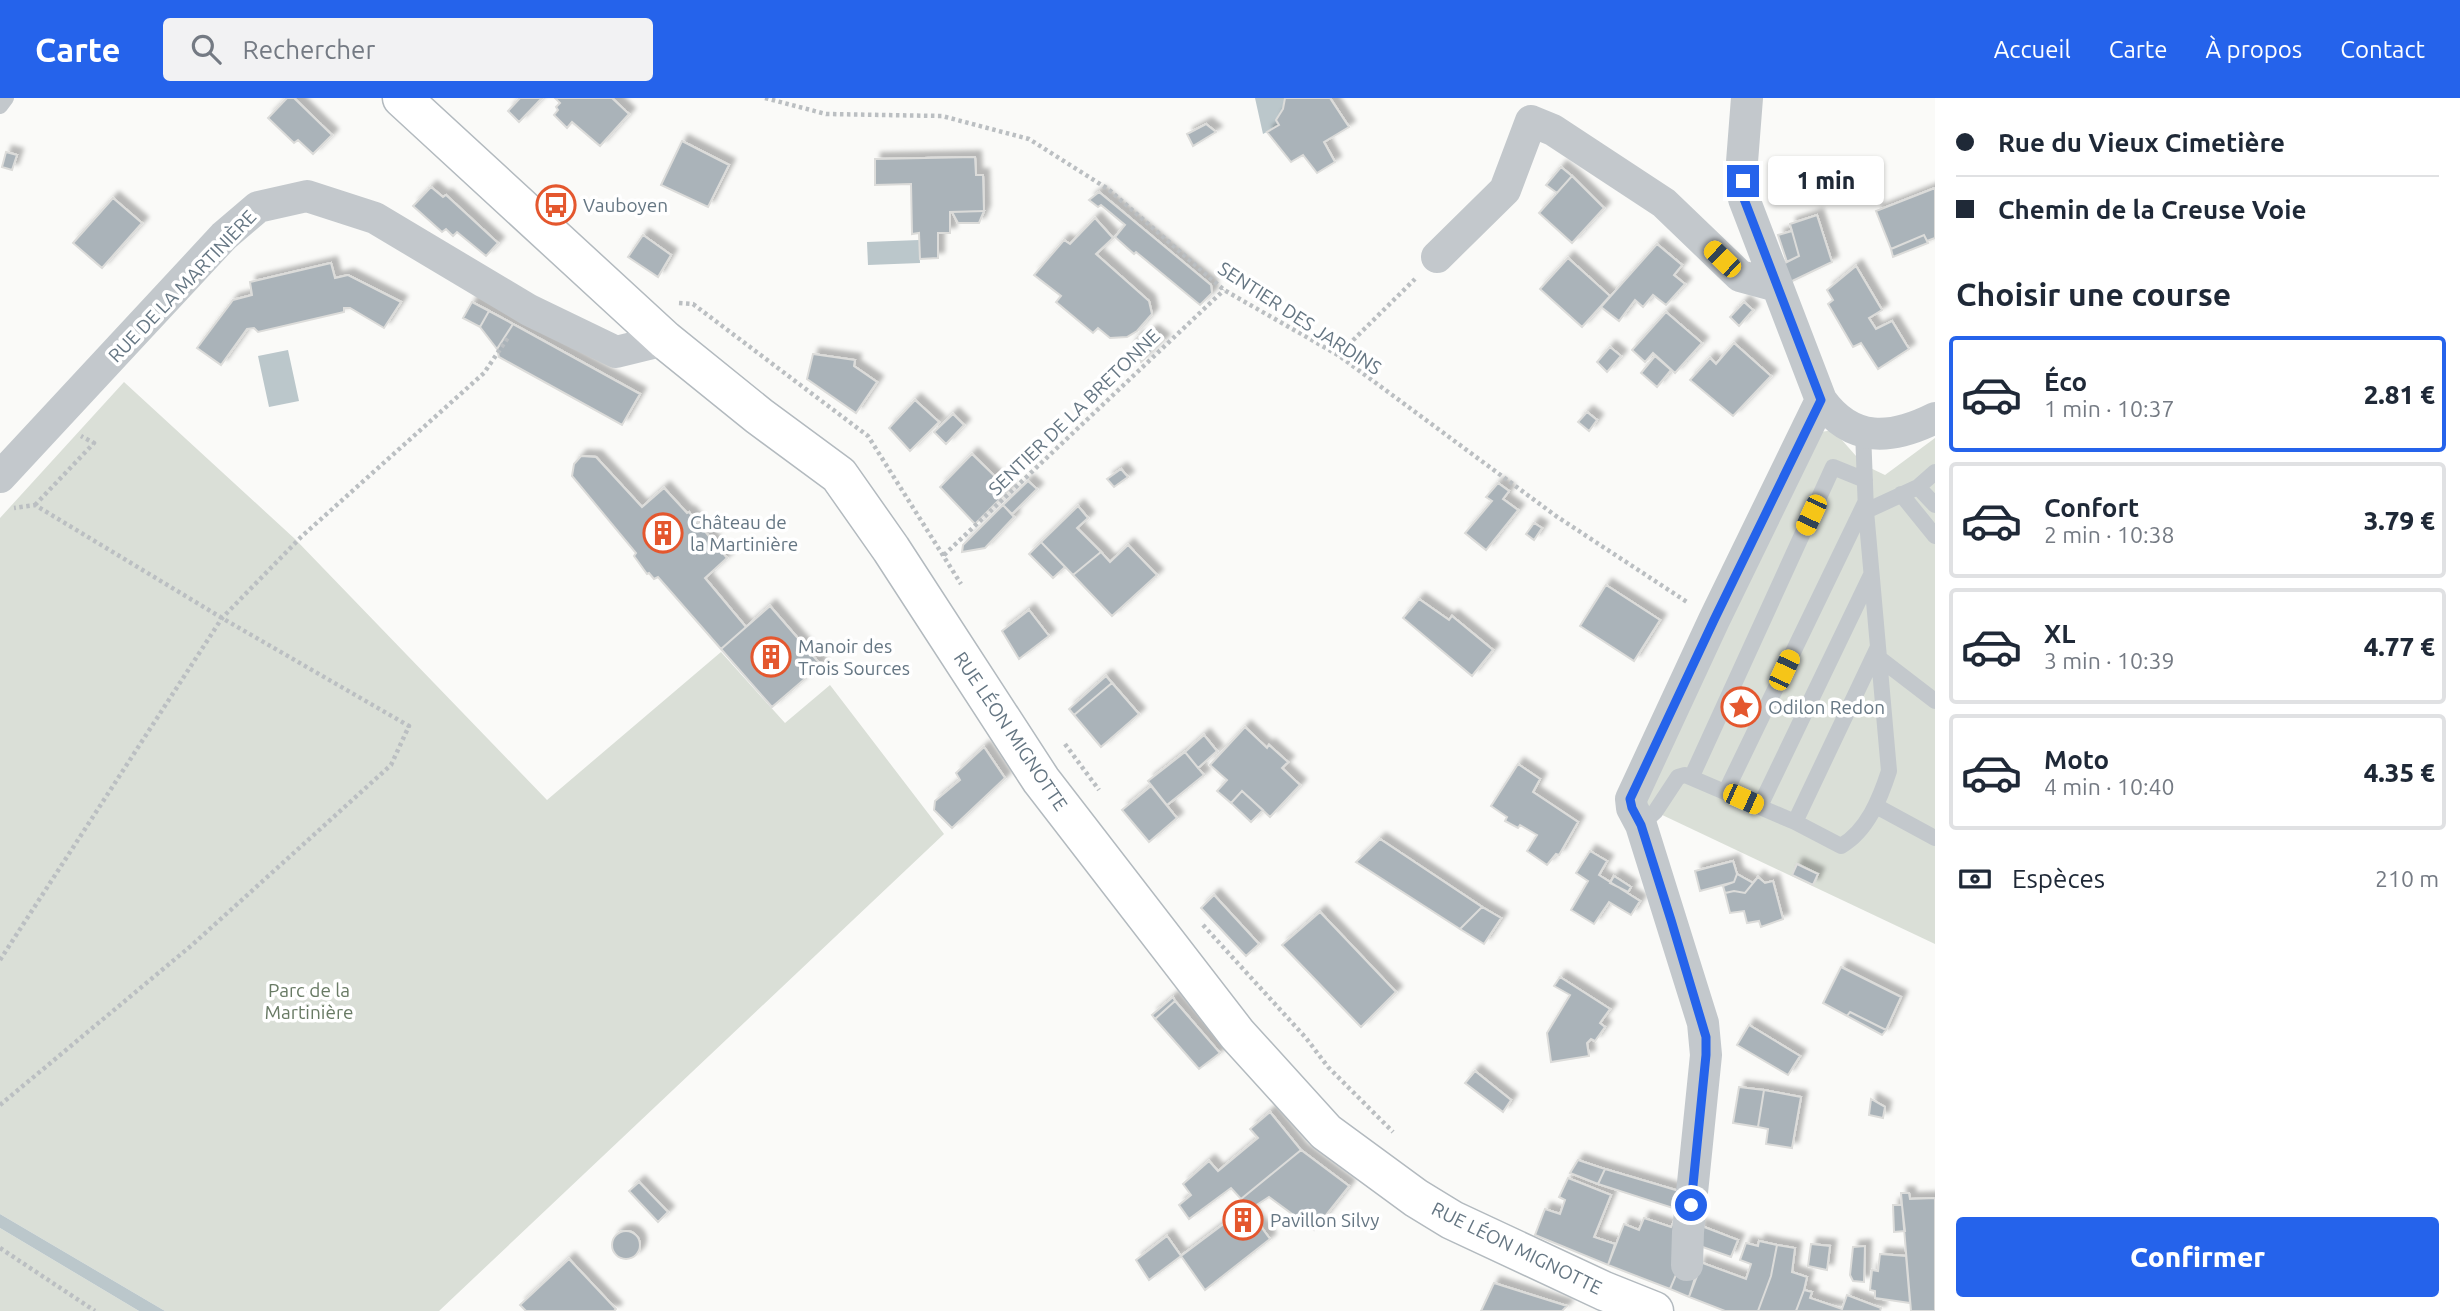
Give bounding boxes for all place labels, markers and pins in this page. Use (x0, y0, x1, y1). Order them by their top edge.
bus stop icon: Vauboyen (535, 184, 577, 226)
place label: Vauboyen (583, 194, 668, 216)
place label: Château de la Martinière (690, 511, 798, 555)
building icon: Château de la Martinière (642, 512, 684, 554)
place label: Manoir des Trois Sources (798, 635, 910, 679)
building icon: Manoir des Trois Sources (750, 636, 792, 678)
place icon: Odilon Redon (1720, 686, 1762, 728)
place label: Odilon Redon (1768, 696, 1885, 718)
building icon: Pavillon Silvy (1222, 1199, 1264, 1241)
place label: Pavillon Silvy (1270, 1209, 1379, 1231)

